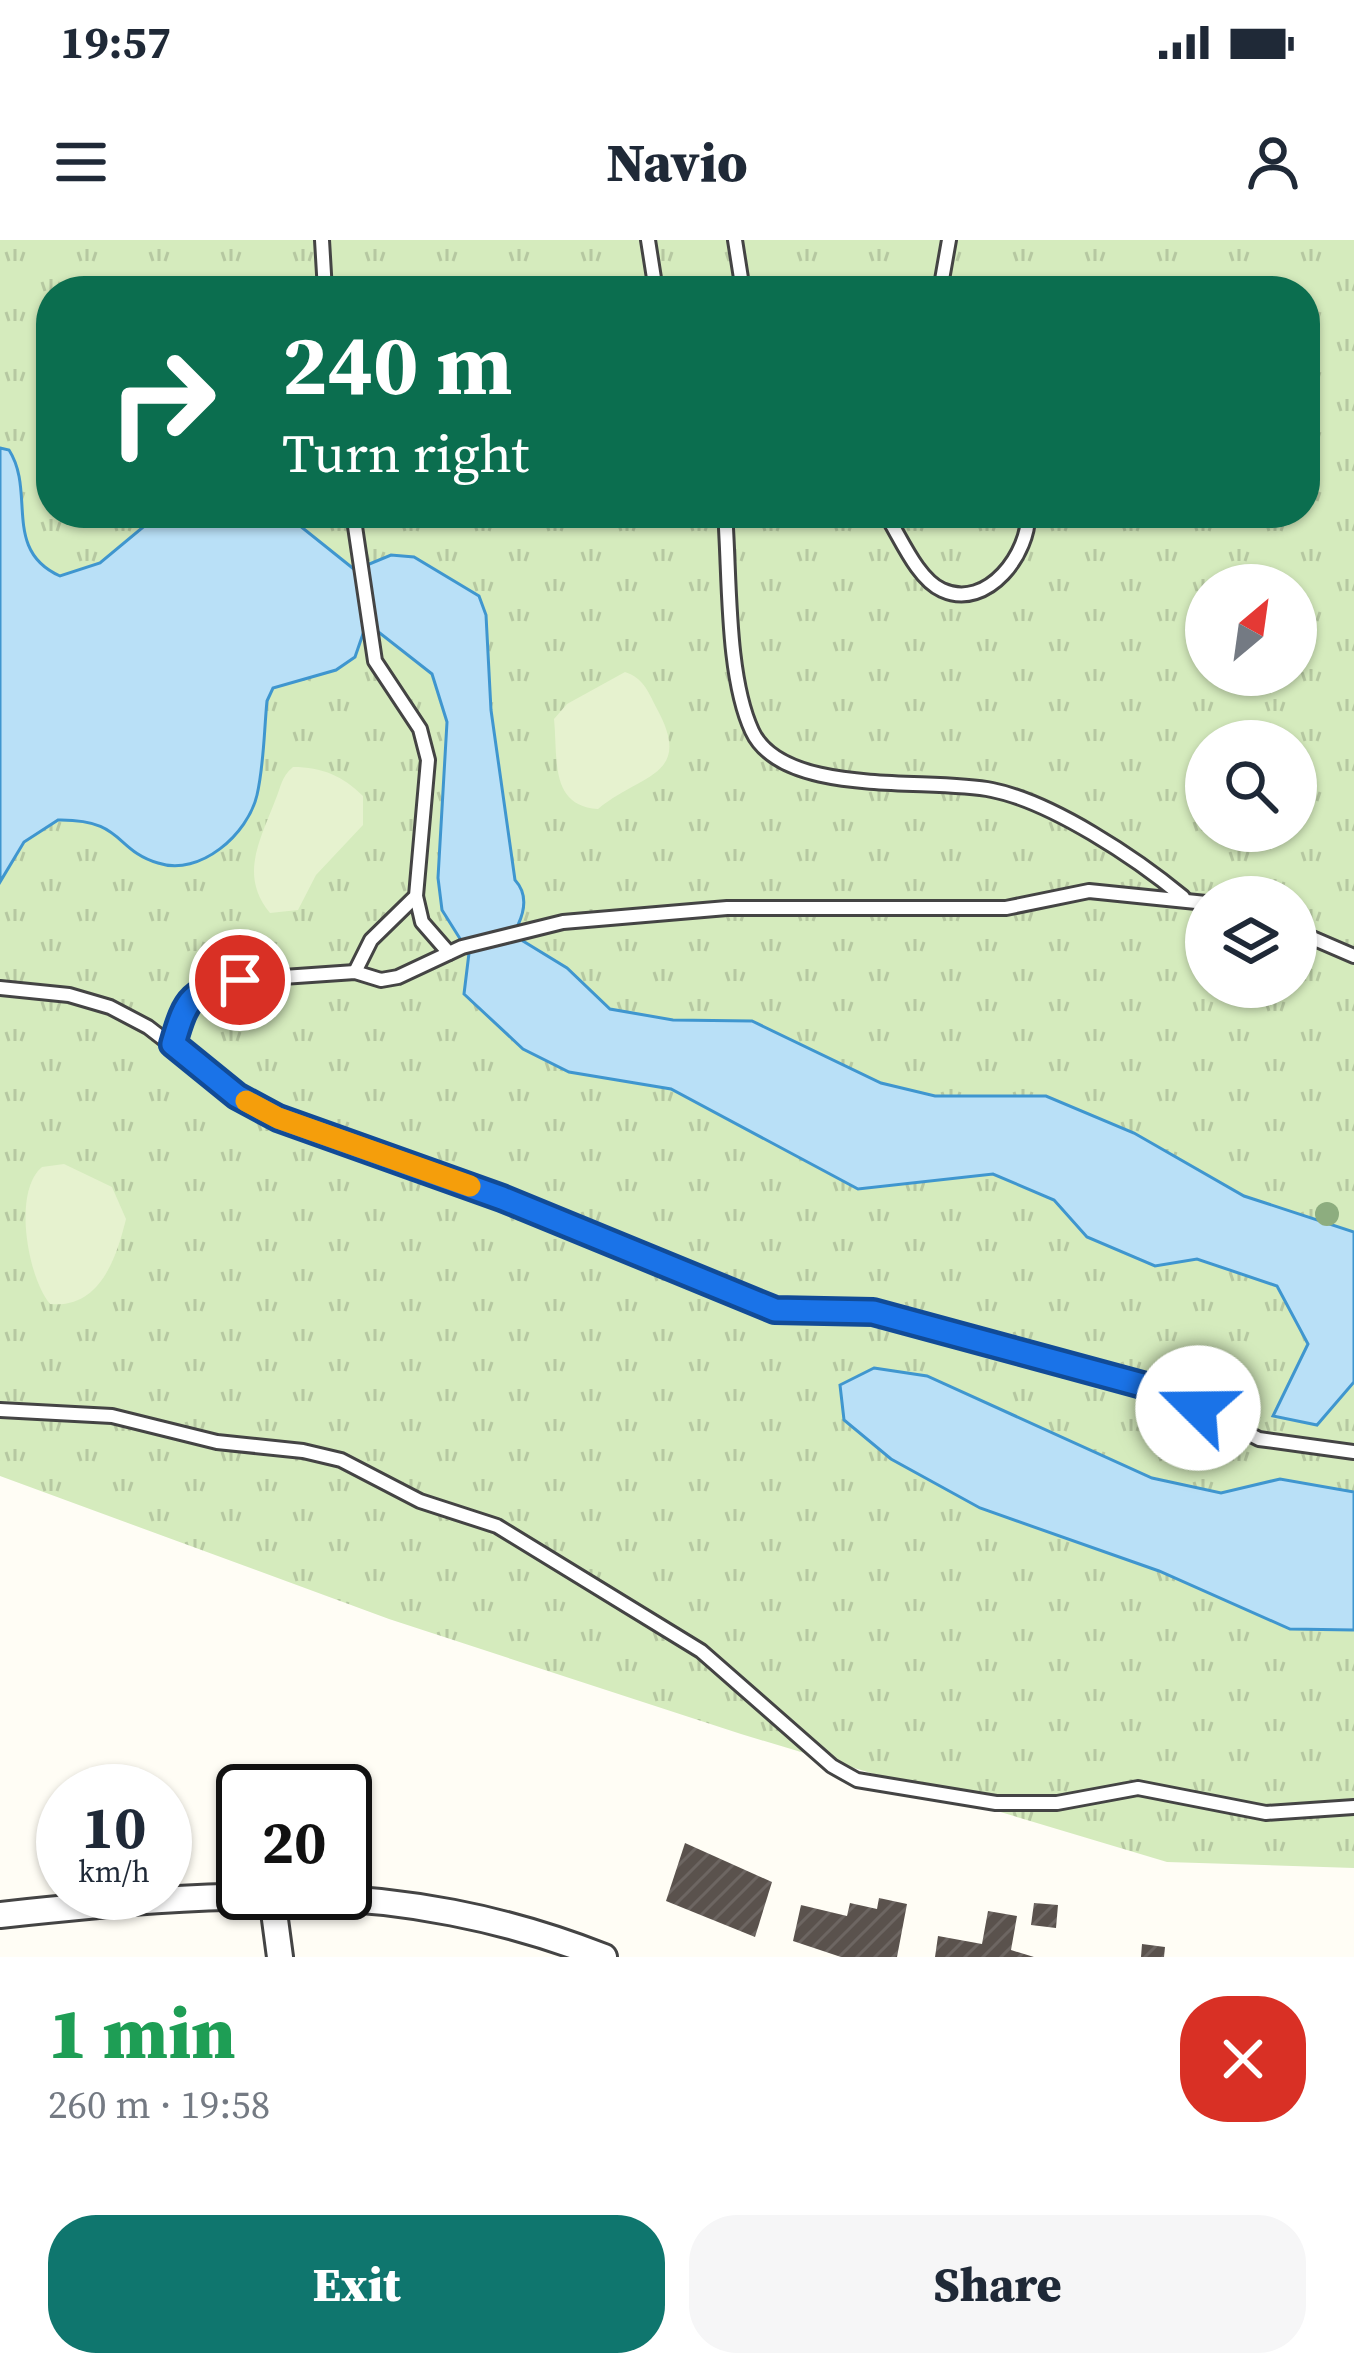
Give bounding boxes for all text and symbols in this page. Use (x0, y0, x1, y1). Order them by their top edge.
text: 19:57 (60, 11, 171, 73)
text: Navio (606, 125, 748, 199)
icon: menu (48, 129, 114, 195)
icon: person (1240, 129, 1306, 195)
text: 240 m (282, 307, 513, 422)
icon: right (84, 324, 240, 480)
text: Turn right (282, 416, 529, 490)
north arrow (1185, 564, 1317, 696)
map controls (1185, 564, 1317, 1008)
button: search (1185, 720, 1317, 852)
button: layers (1185, 876, 1317, 1008)
pin (189, 929, 291, 1031)
icon: arrive (207, 947, 273, 1013)
position arrow (1135, 1345, 1261, 1471)
speed limit sign: 20 (216, 1764, 372, 1920)
text: 10 (81, 1786, 147, 1868)
text: km/h (78, 1851, 150, 1892)
text: 1 min (48, 1983, 236, 2082)
button: close (1180, 1996, 1306, 2122)
text: 260 m · 19:58 (48, 2078, 270, 2131)
button: Exit (48, 2215, 665, 2353)
button: Share (689, 2215, 1306, 2353)

